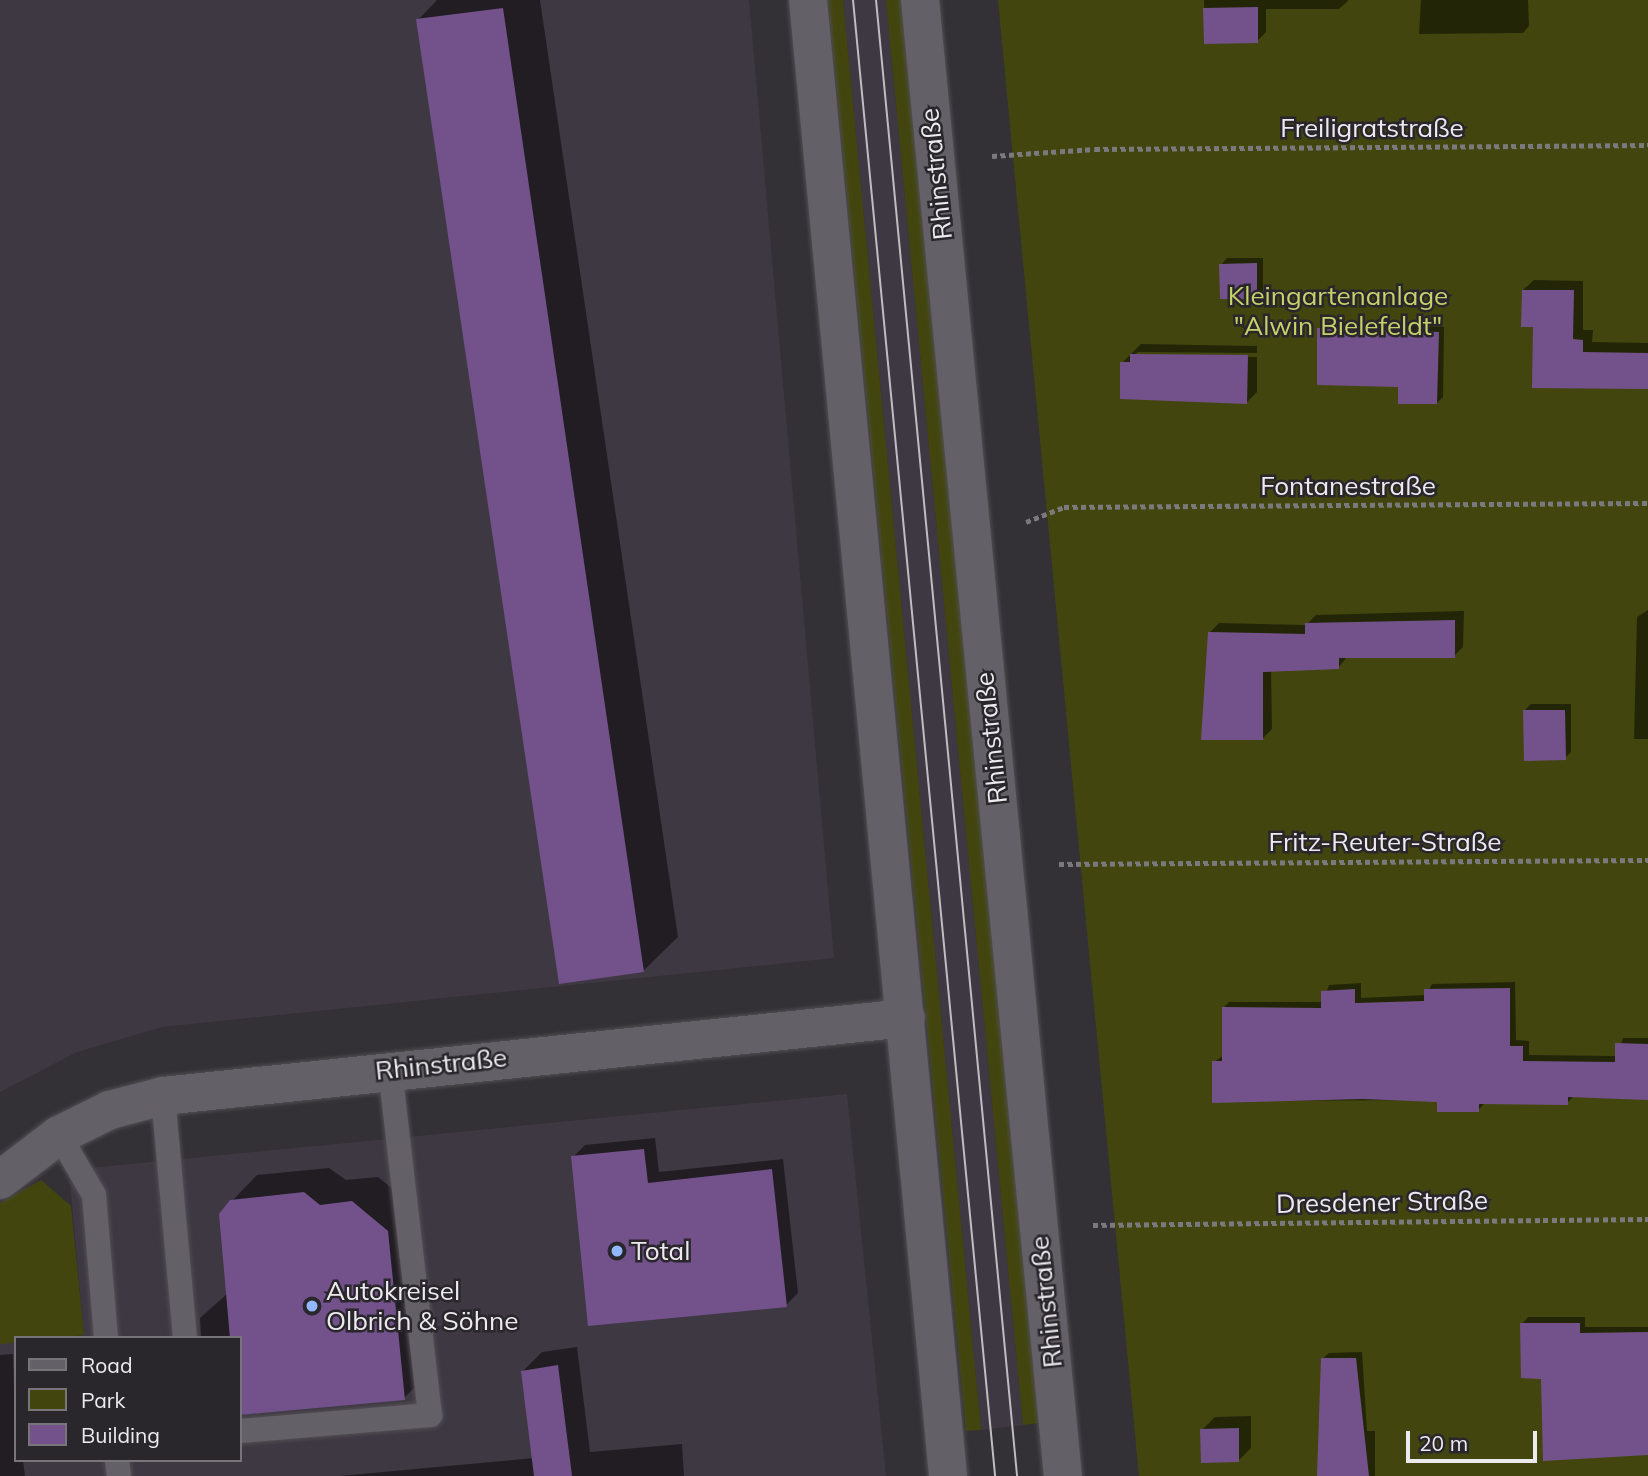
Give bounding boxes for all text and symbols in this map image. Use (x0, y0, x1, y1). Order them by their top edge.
street label: Rhinstraße (914, 107, 958, 241)
street label: Freiligratstraße (1280, 112, 1464, 144)
park label: Kleingartenanlage "Alwin Bielefeldt" (1228, 280, 1448, 342)
street label: Fontanestraße (1260, 470, 1436, 502)
street label: Rhinstraße (969, 671, 1013, 805)
street label: Fritz-Reuter-Straße (1269, 826, 1501, 858)
street label: Rhinstraße (374, 1042, 508, 1086)
street label: Dresdener Straße (1276, 1185, 1488, 1219)
place label: Total (631, 1235, 690, 1267)
street label: Rhinstraße (1024, 1235, 1068, 1369)
marker: Total (609, 1243, 625, 1259)
place label: Autokreisel Olbrich & Söhne (326, 1275, 518, 1336)
marker: Autokreisel Olbrich & Söhne (304, 1298, 320, 1314)
legend (14, 1336, 242, 1462)
text: Road (81, 1352, 132, 1378)
text: Park (81, 1387, 125, 1413)
scale bar (1410, 1416, 1541, 1460)
text: Building (81, 1422, 160, 1448)
text: 20 m (1419, 1430, 1468, 1456)

